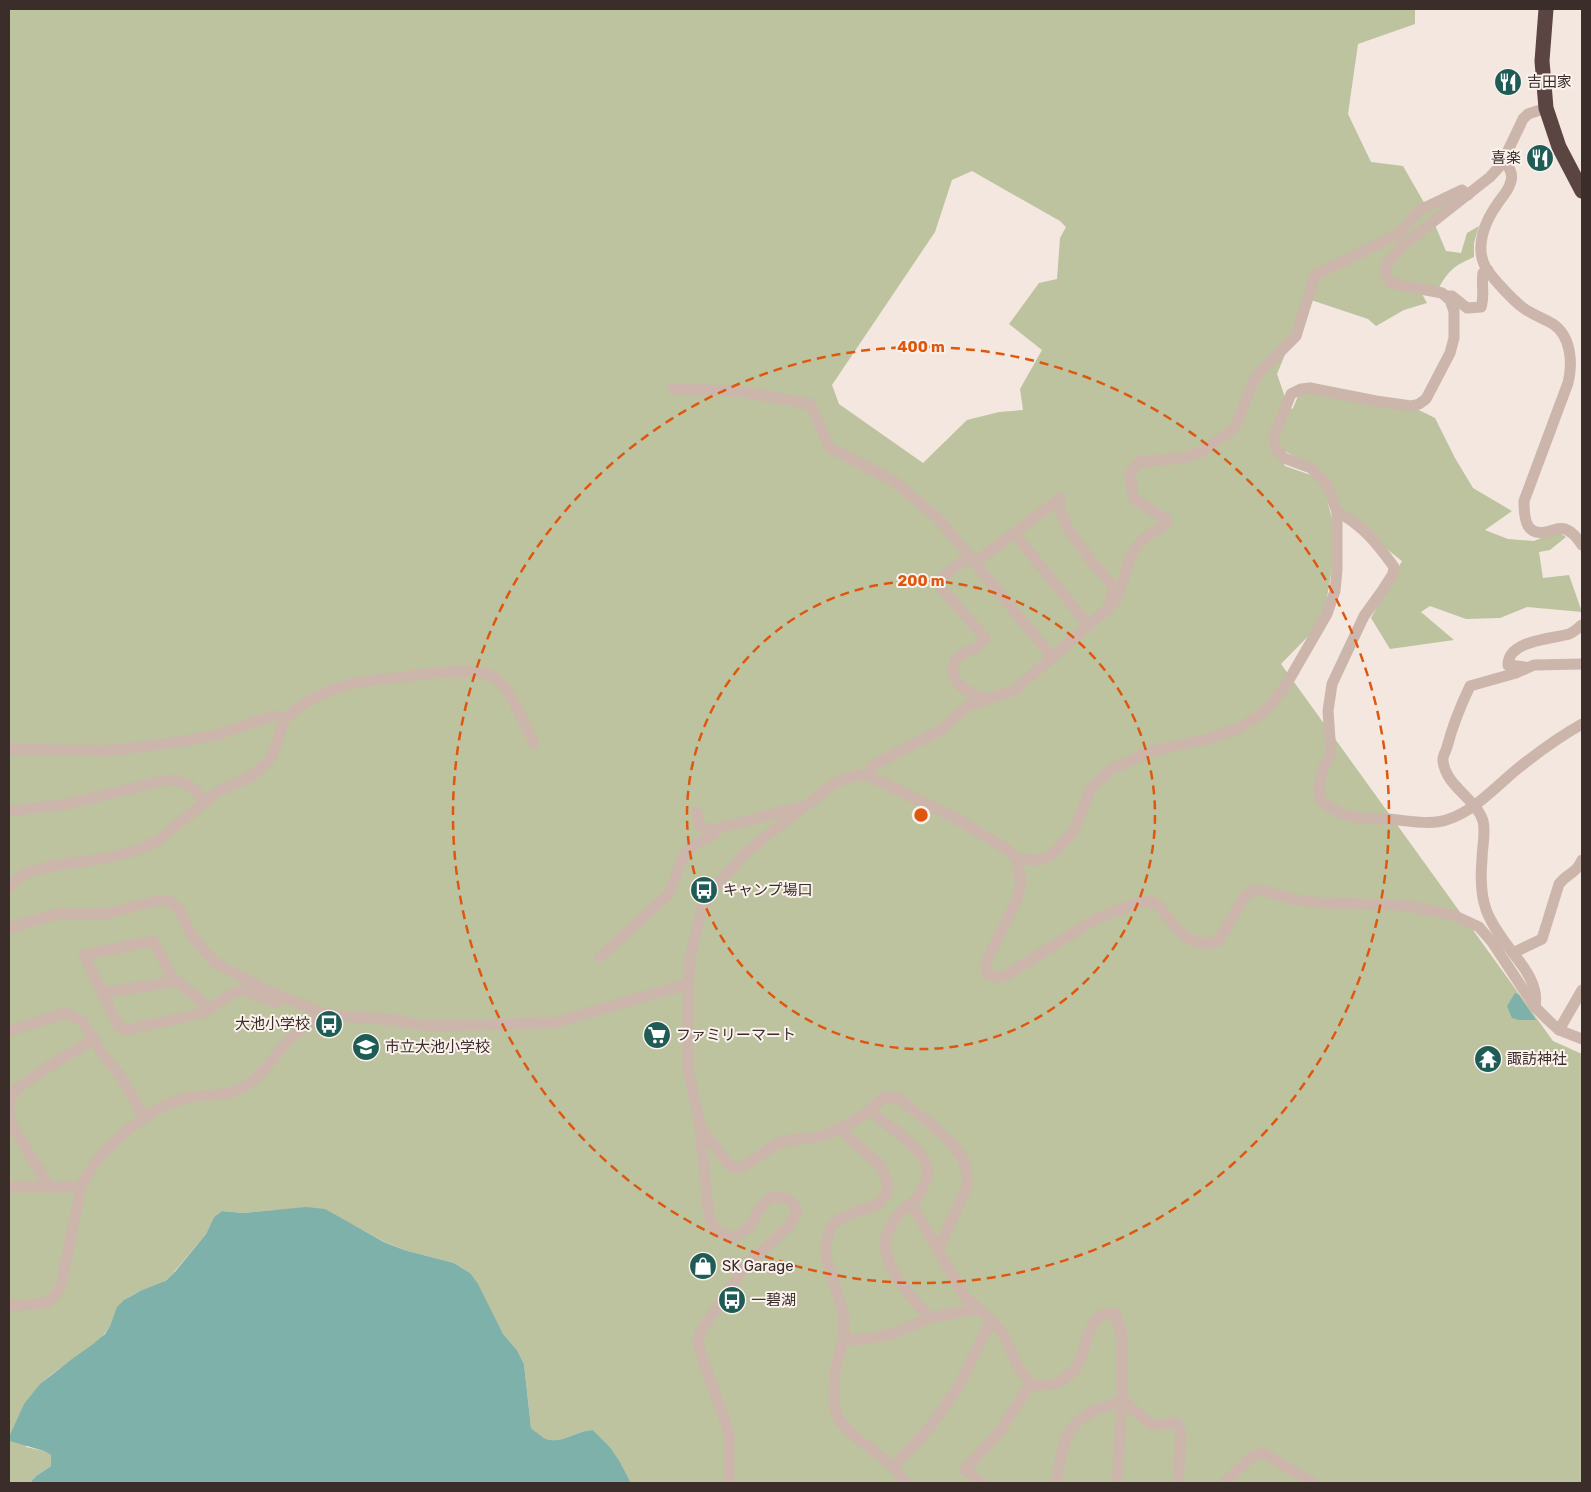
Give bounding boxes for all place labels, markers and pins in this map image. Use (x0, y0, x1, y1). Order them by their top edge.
restaurant icon: 吉田家 (1493, 67, 1523, 97)
place label: 吉田家 (1527, 73, 1572, 91)
restaurant icon: 喜楽 (1525, 143, 1555, 173)
place label: 喜楽 (1491, 149, 1521, 167)
centre of rings (912, 806, 930, 824)
bus stop icon: キャンプ場口 (689, 875, 719, 905)
place label: キャンプ場口 (723, 881, 813, 899)
bus stop icon: 大池小学校 (314, 1009, 344, 1039)
place label: 大池小学校 (235, 1015, 310, 1033)
supermarket icon: ファミリーマート (642, 1020, 672, 1050)
place label: ファミリーマート (676, 1026, 796, 1044)
school or university icon: 市立大池小学校 (351, 1032, 381, 1062)
place label: 市立大池小学校 (385, 1038, 490, 1056)
temple icon: 諏訪神社 (1473, 1044, 1503, 1074)
place label: 諏訪神社 (1507, 1050, 1567, 1068)
shop icon: SK Garage (688, 1251, 718, 1281)
place label: SK Garage (722, 1257, 794, 1275)
bus stop icon: 一碧湖 (717, 1285, 747, 1315)
place label: 一碧湖 (751, 1291, 796, 1309)

